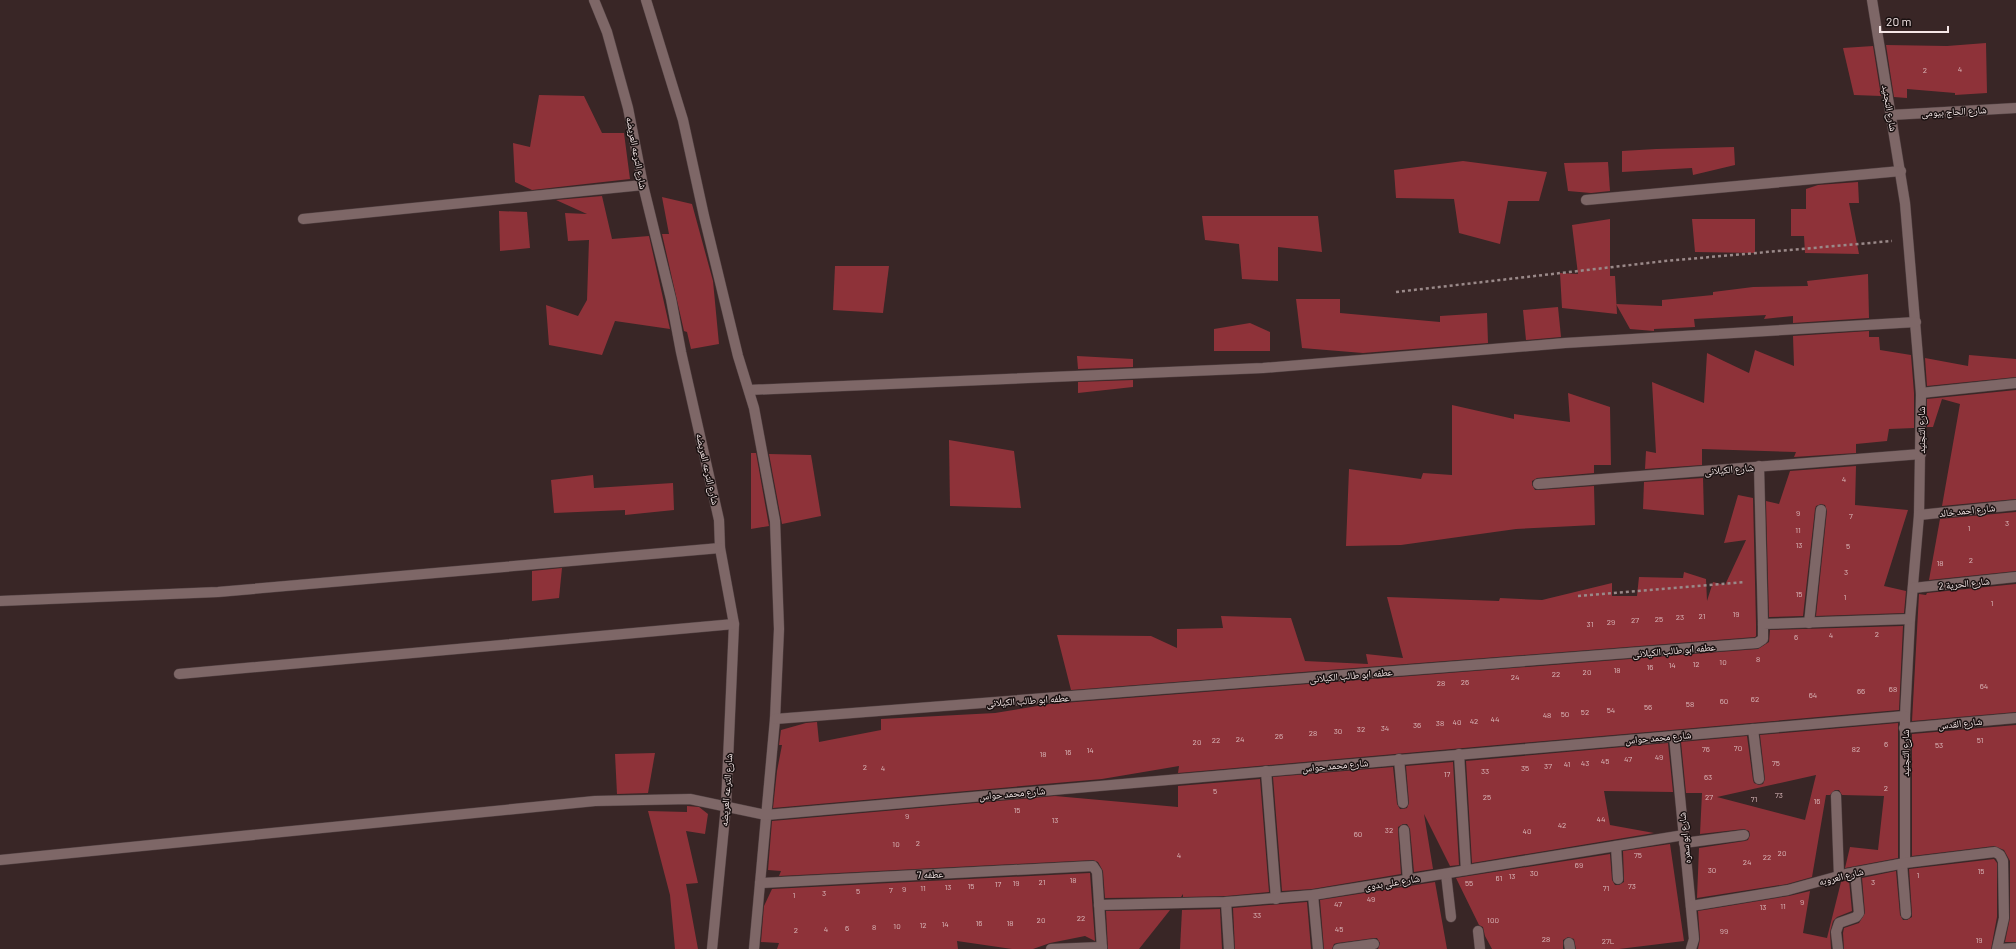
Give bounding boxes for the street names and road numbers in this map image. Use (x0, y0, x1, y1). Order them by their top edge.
street label: شارع التجنيد (1879, 84, 1900, 133)
street label: شارع الحاج بيومى (1921, 103, 1987, 120)
street label: شارع الترعه العريضه (623, 116, 650, 191)
street label: شارع التجنيد (1915, 406, 1928, 454)
street label: شارع الترعه العريضه (693, 432, 722, 507)
street label: شارع الكيلانى (1704, 461, 1755, 478)
street label: شارع احمد خالد (1938, 501, 1996, 520)
street label: شارع الحرية 2 (1938, 574, 1991, 593)
street label: عطفه ابو طالب الكيلانى (1632, 640, 1716, 661)
street label: عطفه ابو طالب الكيلانى (1309, 665, 1393, 686)
street label: عطفه ابو طالب الكيلانى (986, 691, 1070, 710)
street label: شارع القدس (1937, 715, 1983, 732)
street label: شارع محمد حواس (1624, 728, 1692, 747)
street label: شارع التجنيد (1899, 729, 1912, 777)
street label: شارع الترعه العريضه (717, 753, 736, 827)
street label: شارع محمد حواس (1301, 756, 1369, 775)
street label: شارع محمد حواس (978, 784, 1046, 803)
street label: شارع ابو سمره (1675, 811, 1694, 864)
street label: شارع العروبه (1817, 865, 1865, 888)
street label: عطفه 7 (916, 867, 944, 881)
street label: شارع على بدوى (1364, 872, 1421, 893)

